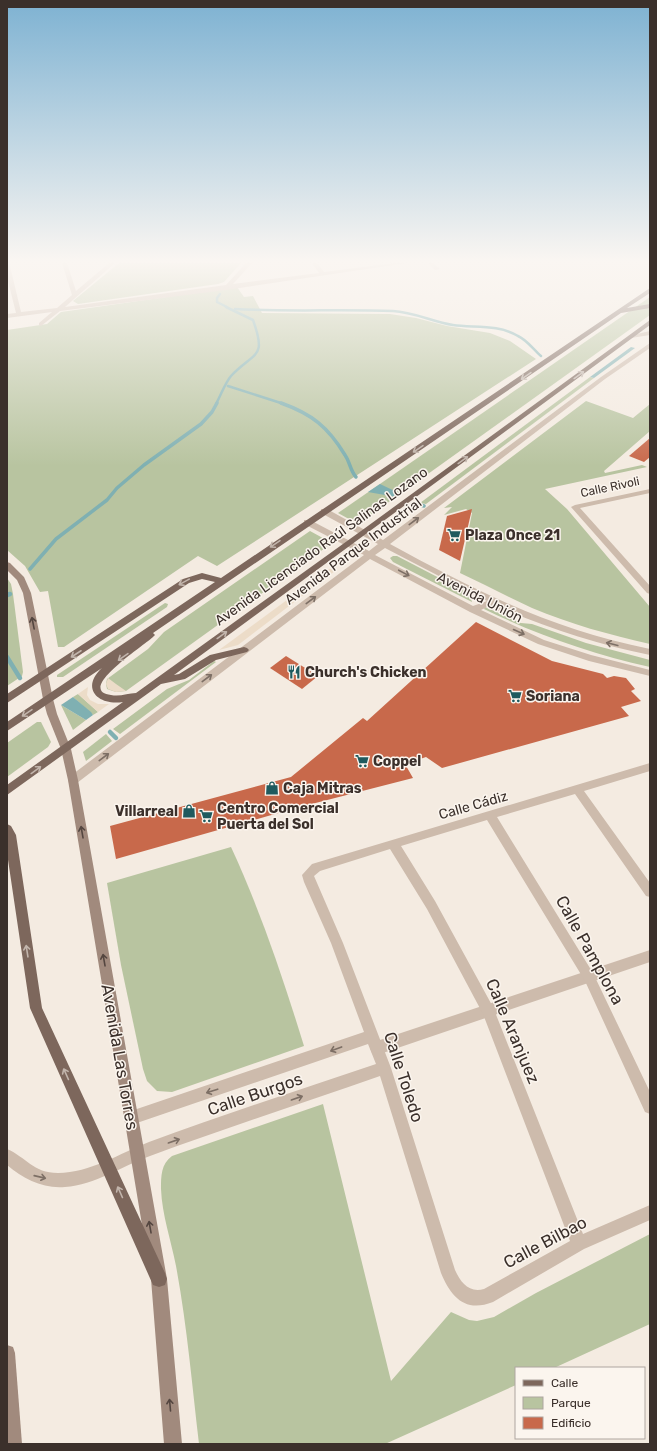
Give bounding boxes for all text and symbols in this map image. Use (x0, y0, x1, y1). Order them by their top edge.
one-way arrow (573, 370, 584, 379)
one-way arrow (520, 372, 531, 380)
one-way arrow (413, 445, 424, 453)
one-way arrow (457, 456, 468, 464)
street label: Avenida Licenciado Raúl Salinas Lozano (212, 463, 431, 629)
street label: Calle Rivoli (579, 474, 641, 500)
street label: Avenida Parque Industrial (282, 494, 425, 608)
one-way arrow (409, 517, 420, 525)
supermarket icon: Plaza Once 21 (446, 527, 462, 543)
place label: Plaza Once 21 (465, 527, 560, 544)
one-way arrow (270, 540, 281, 548)
street label: Avenida Unión (434, 569, 525, 626)
one-way arrow (397, 570, 409, 578)
one-way arrow (178, 579, 190, 587)
one-way arrow (305, 595, 316, 604)
one-way arrow (28, 617, 36, 630)
one-way arrow (513, 629, 525, 636)
one-way arrow (216, 631, 227, 639)
one-way arrow (606, 639, 619, 647)
one-way arrow (70, 650, 81, 658)
one-way arrow (118, 653, 129, 661)
restaurant icon: Church's Chicken (286, 664, 302, 680)
place label: Church's Chicken (305, 664, 426, 681)
one-way arrow (202, 674, 213, 682)
supermarket icon: Soriana (507, 688, 523, 704)
place label: Soriana (526, 688, 580, 705)
one-way arrow (22, 709, 33, 717)
one-way arrow (98, 752, 109, 761)
supermarket icon: Coppel (354, 753, 370, 769)
place label: Coppel (373, 753, 421, 770)
one-way arrow (31, 766, 42, 774)
shop icon: Caja Mitras (264, 780, 280, 796)
place label: Caja Mitras (283, 780, 362, 797)
street label: Calle Cádiz (437, 788, 510, 823)
place label: Centro Comercial Puerta del Sol (217, 800, 339, 833)
place label: Villarreal (115, 803, 178, 820)
shop icon: Villarreal (181, 803, 197, 819)
supermarket icon: Centro Comercial Puerta del Sol (198, 808, 214, 824)
one-way arrow (77, 826, 85, 839)
street label: Calle Pamplona (552, 892, 628, 1008)
one-way arrow (23, 945, 31, 958)
one-way arrow (99, 954, 107, 967)
street label: Calle Aranjuez (482, 975, 544, 1087)
street label: Avenida Las Torres (97, 982, 143, 1132)
street label: Calle Toledo (380, 1029, 428, 1125)
one-way arrow (330, 1045, 342, 1053)
one-way arrow (62, 1068, 69, 1080)
street label: Calle Burgos (205, 1068, 305, 1120)
one-way arrow (206, 1088, 219, 1095)
one-way arrow (290, 1094, 302, 1102)
one-way arrow (167, 1137, 180, 1144)
one-way arrow (33, 1173, 46, 1181)
one-way arrow (116, 1187, 123, 1199)
street label: Calle Bilbao (500, 1212, 590, 1272)
one-way arrow (145, 1220, 153, 1233)
legend (515, 1367, 645, 1439)
text: Calle (551, 1376, 578, 1390)
text: Parque (551, 1396, 591, 1410)
one-way arrow (166, 1399, 174, 1412)
text: Edificio (551, 1416, 591, 1430)

